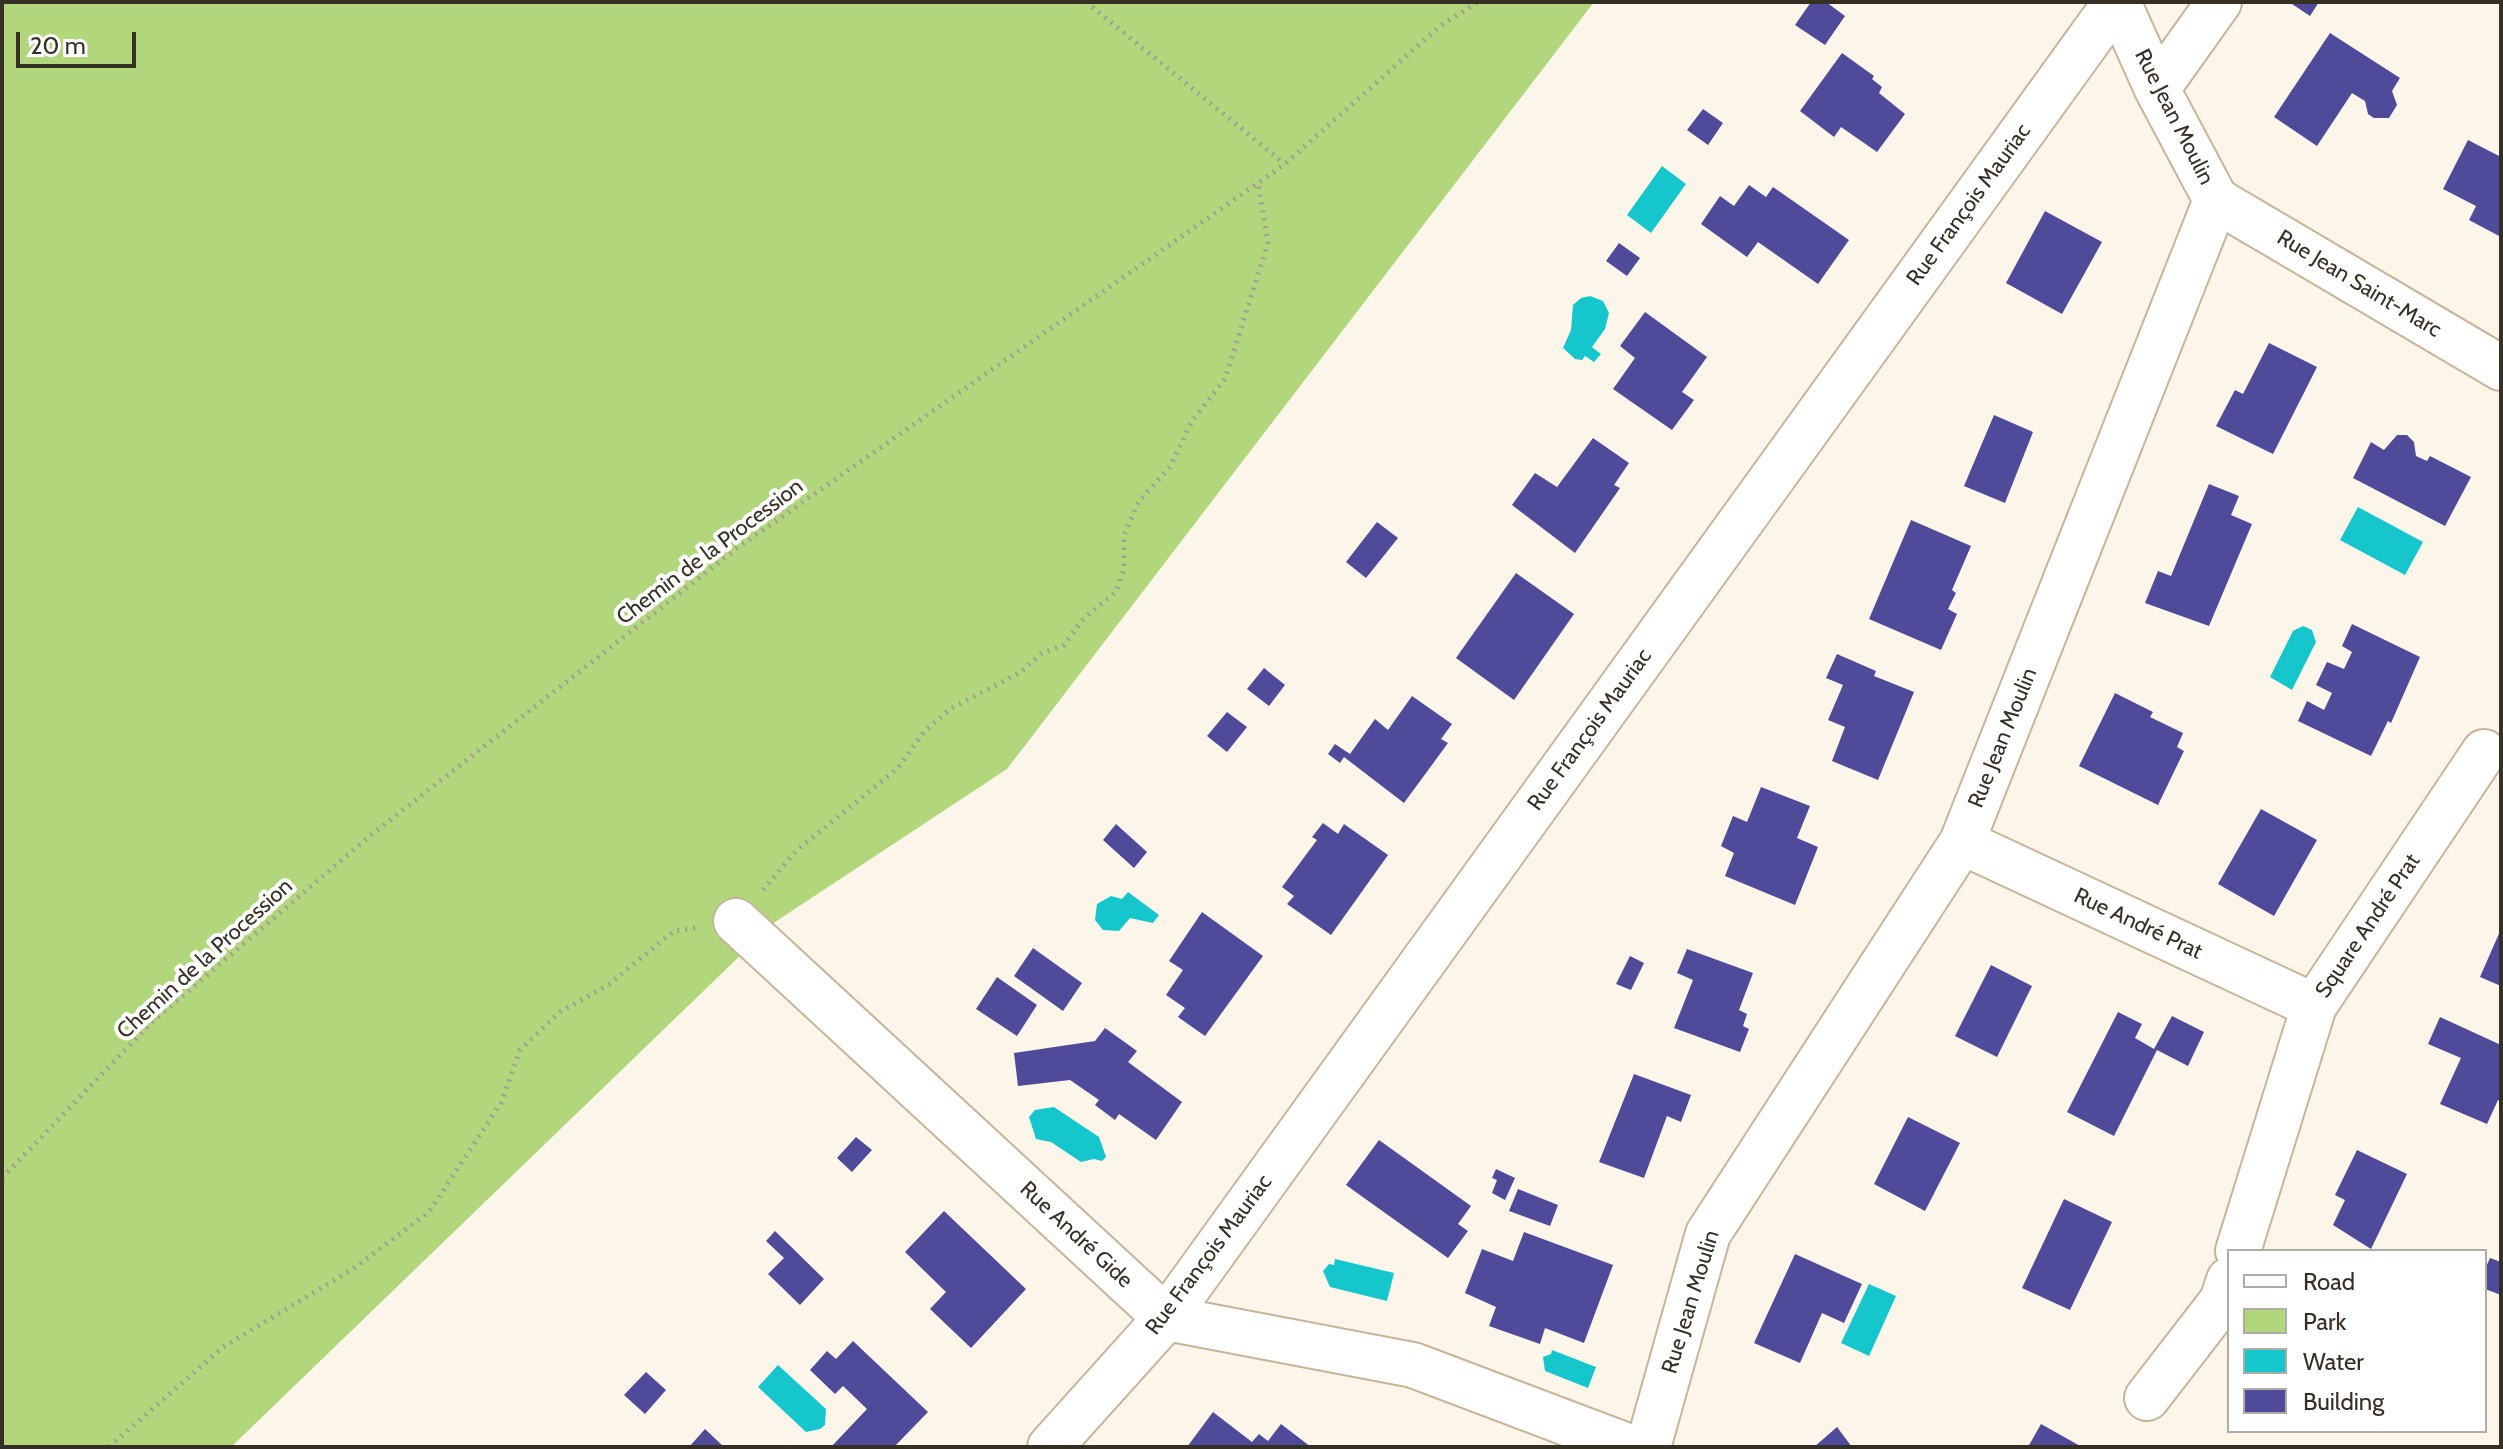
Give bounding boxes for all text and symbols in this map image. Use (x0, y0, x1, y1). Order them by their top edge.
scale bar (20, 16, 140, 66)
text: 20 m (30, 31, 86, 60)
street label: Rue Jean Moulin (2129, 45, 2219, 189)
street label: Rue François Mauriac (1901, 119, 2037, 291)
street label: Rue Jean Saint-Marc (2272, 225, 2446, 343)
street label: Chemin de la Procession (612, 473, 808, 631)
street label: Rue François Mauriac (1522, 644, 1658, 816)
street label: Rue Jean Moulin (1963, 664, 2043, 812)
street label: Square André Prat (2310, 849, 2426, 1003)
street label: Chemin de la Procession (112, 873, 298, 1045)
street label: Rue André Prat (2070, 883, 2206, 965)
street label: Rue François Mauriac (1140, 1170, 1278, 1340)
street label: Rue André Gide (1014, 1176, 1138, 1294)
street label: Rue Jean Moulin (1657, 1227, 1725, 1377)
legend (2227, 1249, 2487, 1433)
text: Road (2303, 1267, 2355, 1296)
text: Park (2303, 1307, 2346, 1336)
text: Water (2303, 1347, 2364, 1376)
text: Building (2303, 1387, 2384, 1416)

